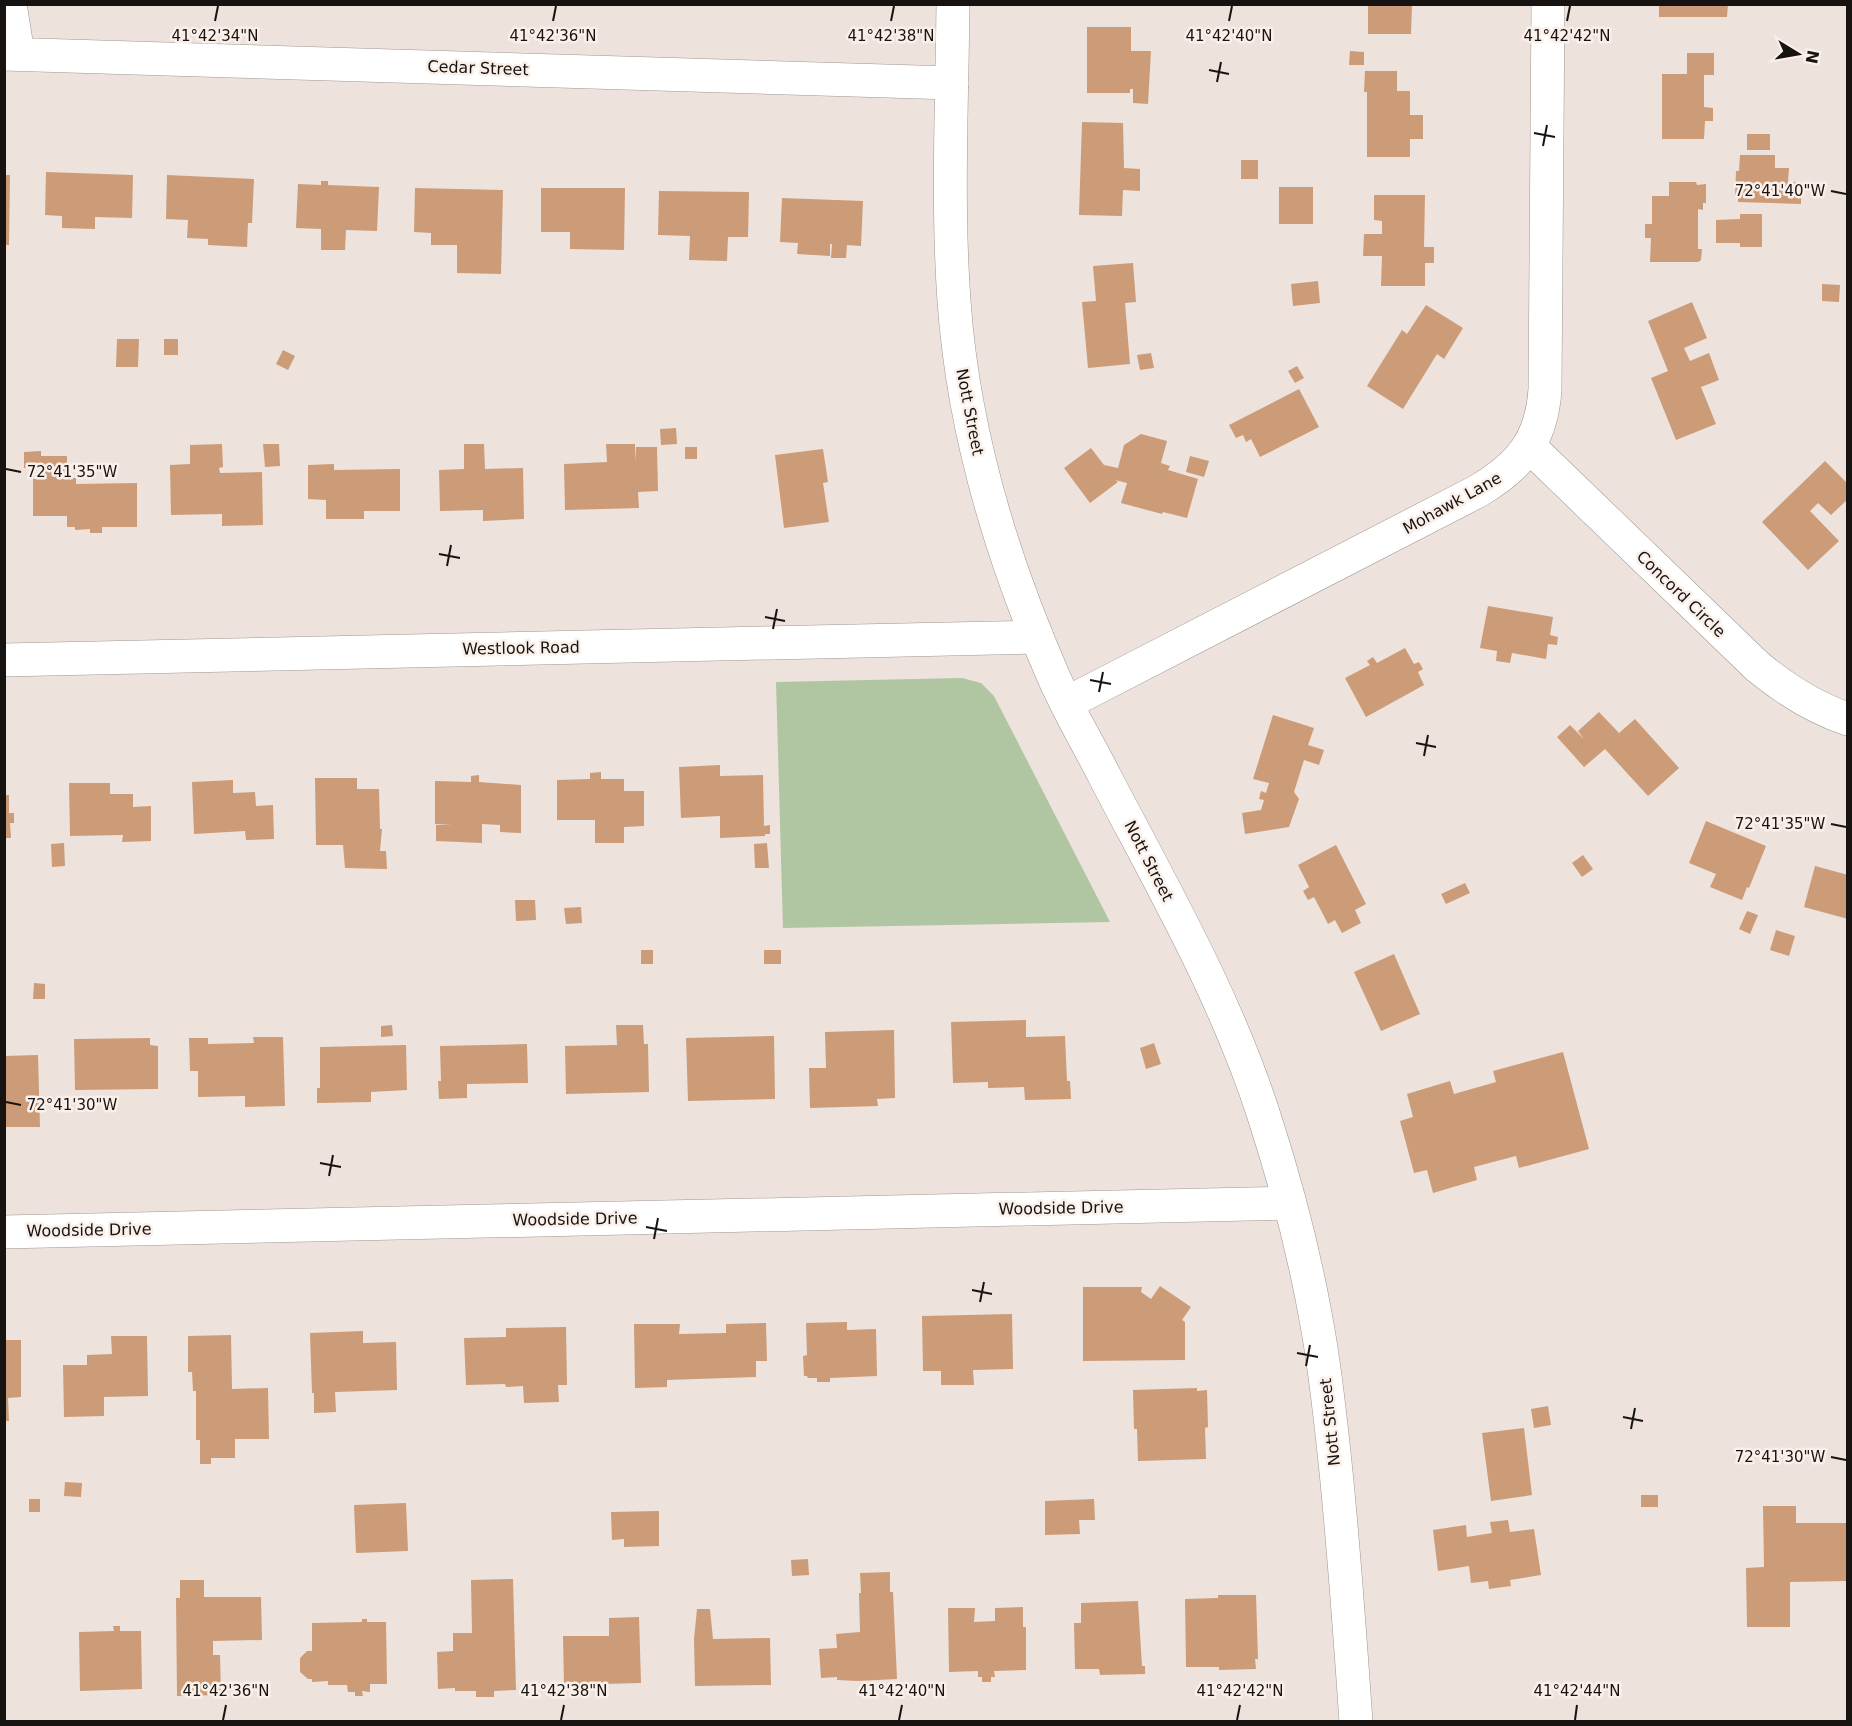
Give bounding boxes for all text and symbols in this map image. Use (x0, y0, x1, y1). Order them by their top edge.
north arrow (1768, 24, 1828, 84)
text: 41°42'34"N (171, 27, 259, 45)
text: 41°42'36"N (509, 27, 597, 45)
text: 41°42'38"N (847, 27, 935, 45)
text: 41°42'40"N (1185, 27, 1273, 45)
text: 41°42'42"N (1523, 27, 1611, 45)
text: N (1802, 48, 1823, 65)
street label: Cedar Street (427, 57, 529, 79)
text: 72°41'40"W (1735, 182, 1825, 200)
street label: Nott Street (952, 367, 988, 457)
text: 72°41'35"W (27, 463, 117, 481)
street label: Mohawk Lane (1399, 468, 1505, 538)
street label: Concord Circle (1633, 547, 1729, 641)
street label: Westlook Road (462, 637, 580, 659)
text: 72°41'35"W (1735, 815, 1825, 833)
street label: Nott Street (1121, 817, 1177, 905)
text: 72°41'30"W (27, 1096, 117, 1114)
street label: Woodside Drive (998, 1197, 1124, 1219)
street label: Woodside Drive (512, 1208, 638, 1230)
street label: Woodside Drive (26, 1219, 152, 1241)
street label: Nott Street (1316, 1377, 1344, 1467)
text: 72°41'30"W (1735, 1448, 1825, 1466)
text: 41°42'36"N (182, 1682, 270, 1700)
text: 41°42'38"N (520, 1682, 608, 1700)
text: 41°42'40"N (858, 1682, 946, 1700)
text: 41°42'42"N (1196, 1682, 1284, 1700)
text: 41°42'44"N (1533, 1682, 1621, 1700)

